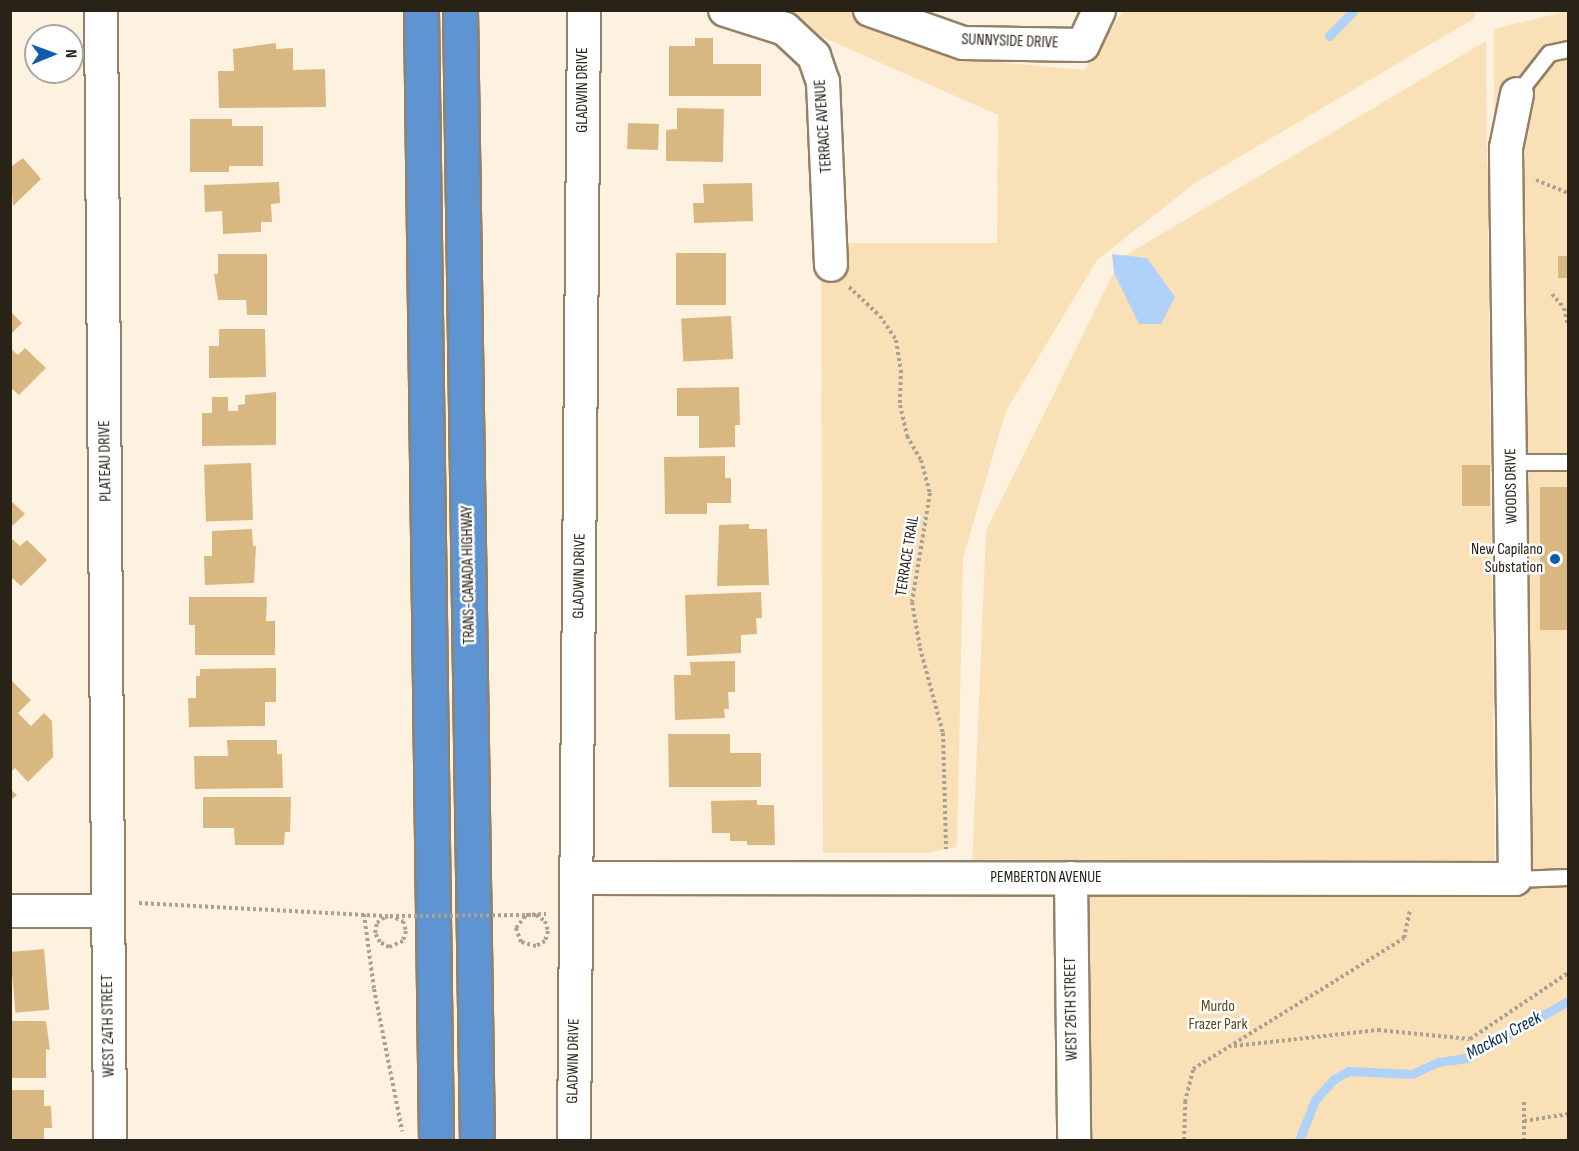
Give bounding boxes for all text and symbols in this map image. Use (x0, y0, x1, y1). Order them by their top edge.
north arrow (24, 24, 84, 84)
street label: SUNNYSIDE DRIVE (961, 31, 1059, 53)
street label: GLADWIN DRIVE (573, 47, 593, 133)
text: N (61, 49, 80, 58)
street label: TERRACE AVENUE (811, 78, 837, 174)
street label: PLATEAU DRIVE (96, 420, 116, 502)
street label: WOODS DRIVE (1502, 448, 1522, 524)
street label: TRANS-CANADA HIGHWAY (458, 505, 480, 645)
street label: TERRACE TRAIL (892, 514, 924, 598)
street label: GLADWIN DRIVE (570, 533, 590, 619)
place label: New Capilano Substation (1471, 540, 1543, 578)
marker: New Capilano Substation (1548, 552, 1562, 566)
street label: PEMBERTON AVENUE (990, 868, 1102, 888)
street label: WEST 26TH STREET (1061, 957, 1083, 1061)
street label: WEST 24TH STREET (99, 975, 119, 1077)
park label: Murdo Frazer Park (1188, 997, 1248, 1035)
water label: Mackay Creek (1463, 1007, 1545, 1065)
street label: GLADWIN DRIVE (564, 1018, 584, 1104)

